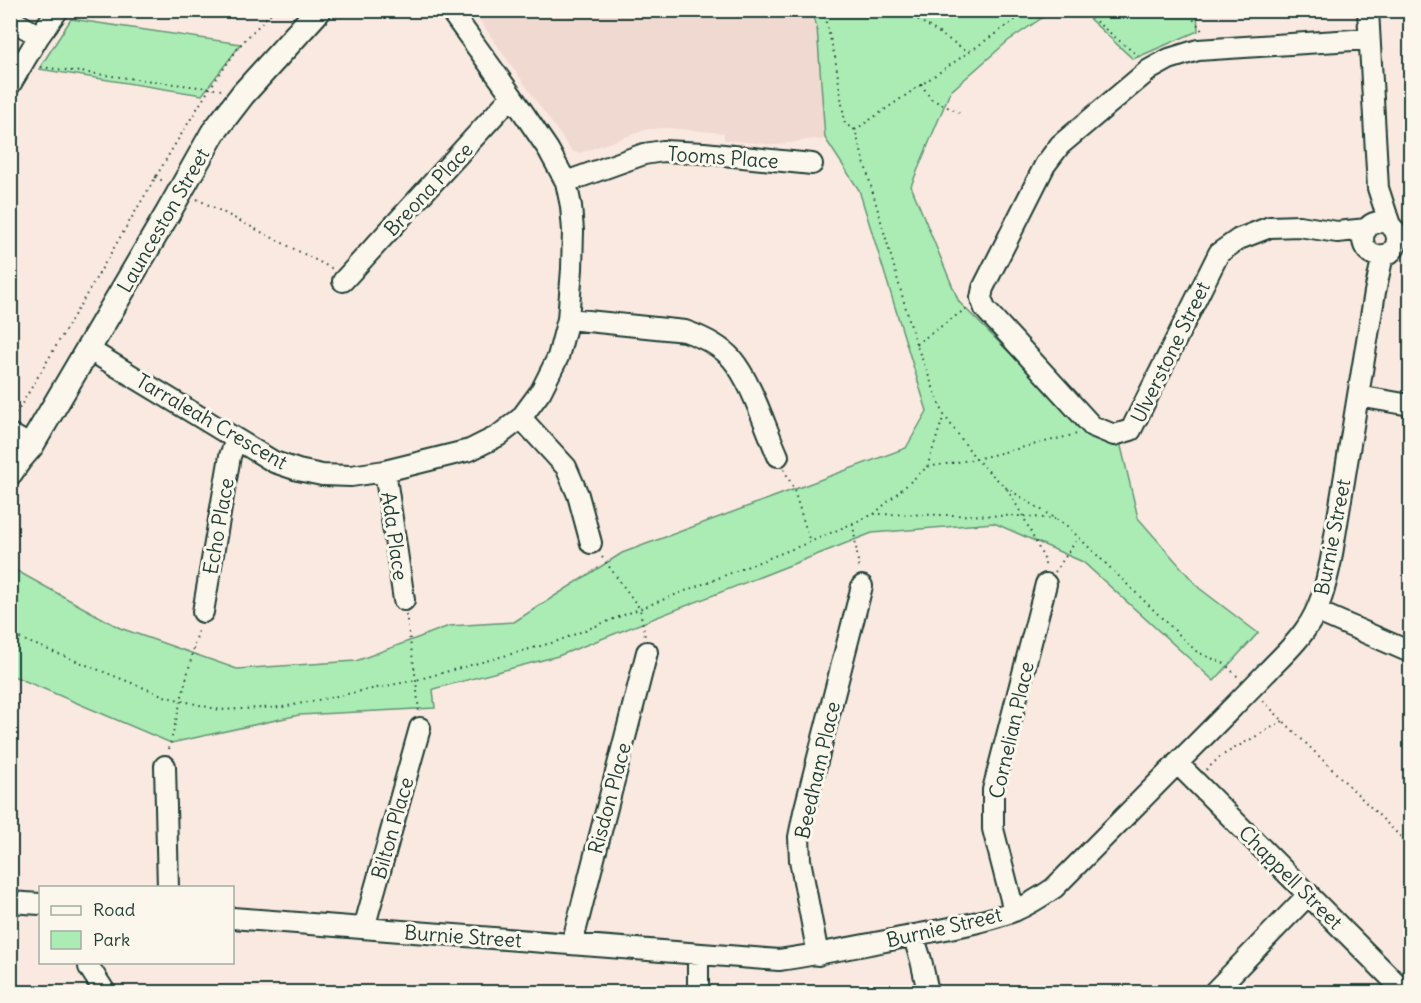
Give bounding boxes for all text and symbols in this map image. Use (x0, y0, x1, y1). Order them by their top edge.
street label: Breona Place (378, 137, 478, 241)
street label: Tooms Place (667, 141, 779, 173)
street label: Launceston Street (111, 143, 215, 297)
street label: Ulverstone Street (1125, 277, 1215, 427)
street label: Tarraleah Crescent (132, 368, 292, 475)
street label: Echo Place (197, 476, 239, 576)
street label: Burnie Street (1308, 476, 1356, 597)
street label: Ada Place (376, 490, 414, 582)
street label: Cornelian Place (983, 659, 1039, 801)
street label: Beedham Place (789, 699, 845, 841)
street label: Risdon Place (582, 740, 636, 856)
street label: Bilton Place (366, 774, 418, 882)
street label: Chappell Street (1234, 820, 1348, 934)
legend (39, 886, 234, 964)
text: Road (93, 898, 136, 921)
street label: Burnie Street (884, 901, 1005, 952)
street label: Burnie Street (403, 919, 523, 953)
text: Park (93, 928, 130, 951)

